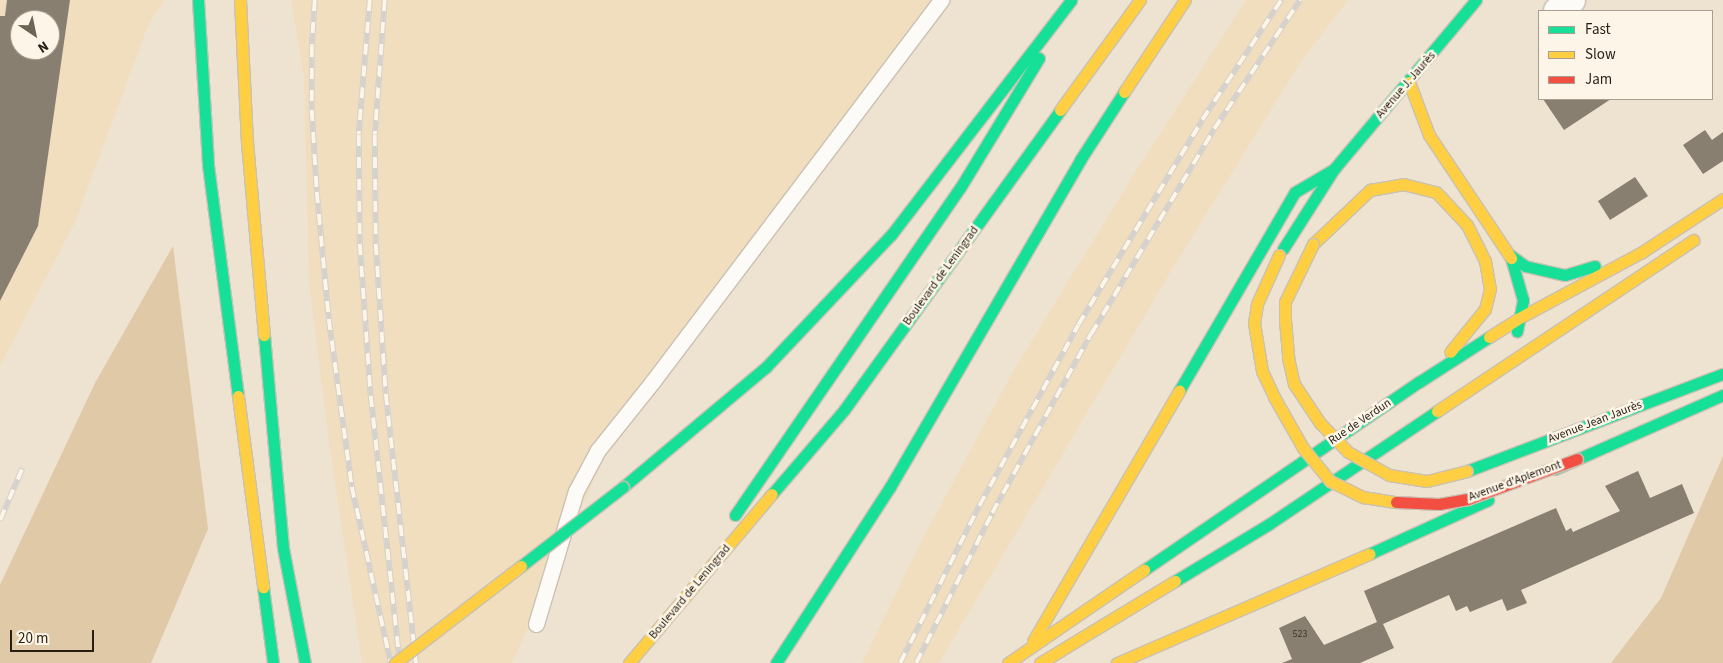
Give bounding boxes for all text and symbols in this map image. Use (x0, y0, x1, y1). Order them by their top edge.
north arrow (10, 10, 60, 60)
legend (1538, 10, 1713, 100)
text: Fast (1585, 19, 1611, 40)
text: N (33, 36, 52, 58)
text: Slow (1585, 44, 1616, 65)
street label: Avenue J. Jaurès (1373, 49, 1439, 121)
text: Jam (1585, 69, 1612, 90)
street label: Boulevard de Leningrad (900, 224, 982, 328)
street label: Rue de Verdun (1326, 396, 1394, 448)
street label: Avenue Jean Jaurès (1546, 397, 1644, 447)
street label: Avenue d'Aplemont (1467, 458, 1563, 504)
street label: Boulevard de Leningrad (646, 542, 734, 642)
scale bar (12, 620, 96, 652)
text: 20 m (18, 628, 48, 649)
house number: 523 (1293, 629, 1307, 641)

